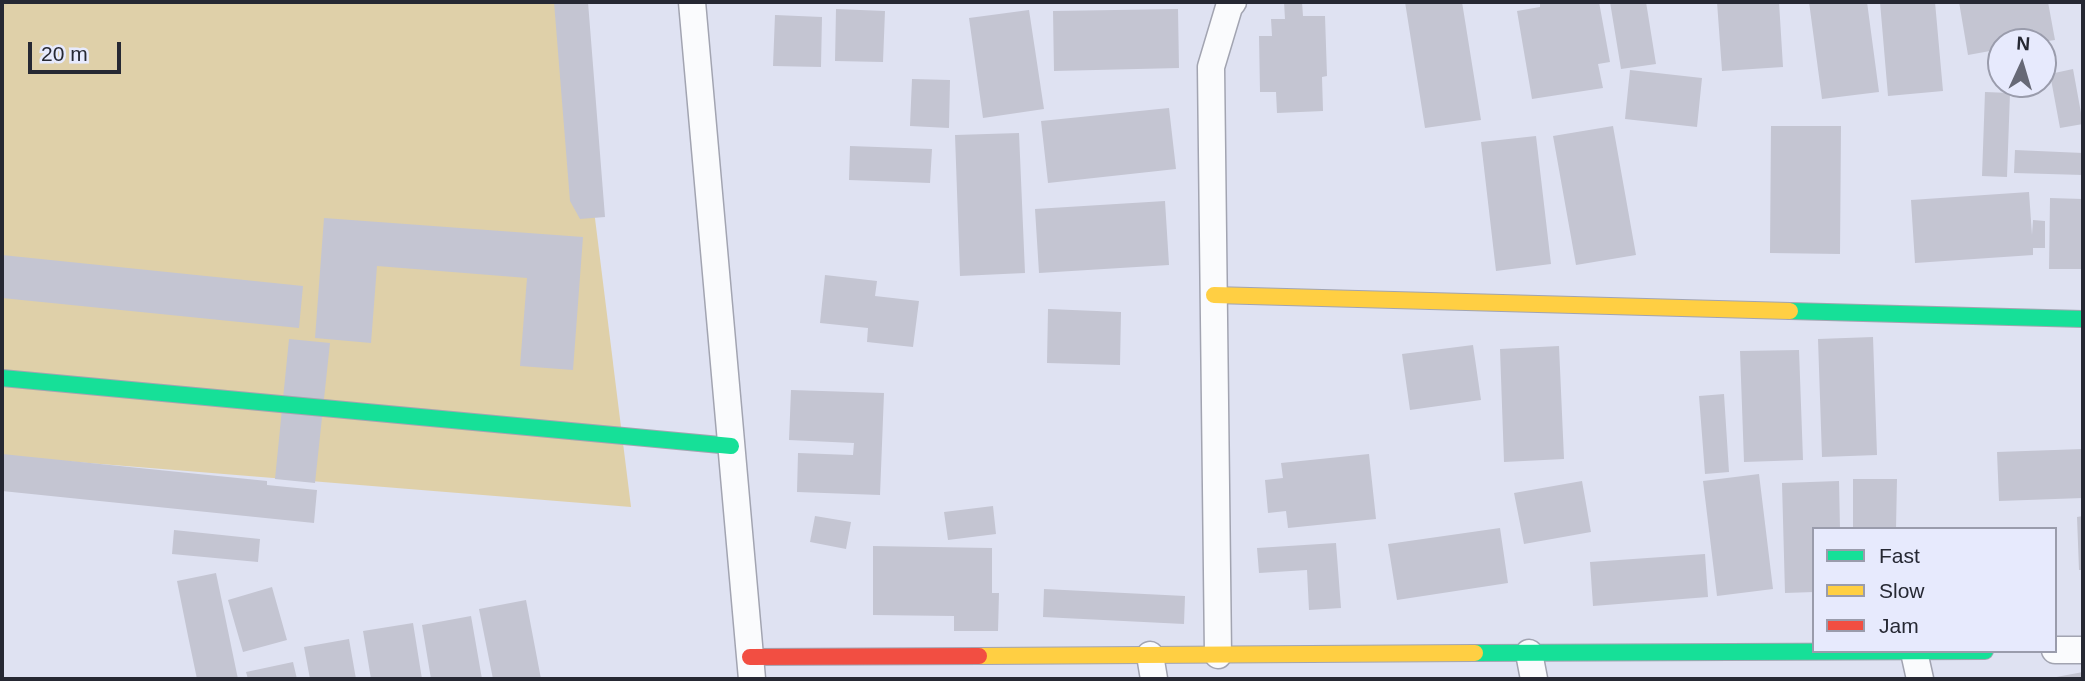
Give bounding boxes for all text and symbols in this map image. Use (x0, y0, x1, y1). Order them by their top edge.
scale bar (32, 28, 124, 72)
north arrow (1987, 28, 2057, 98)
text: N (2016, 33, 2031, 55)
text: 20 m (41, 42, 88, 65)
legend (1812, 527, 2057, 653)
text: Fast (1879, 544, 1920, 567)
text: Slow (1879, 579, 1925, 602)
text: Jam (1879, 614, 1919, 637)

